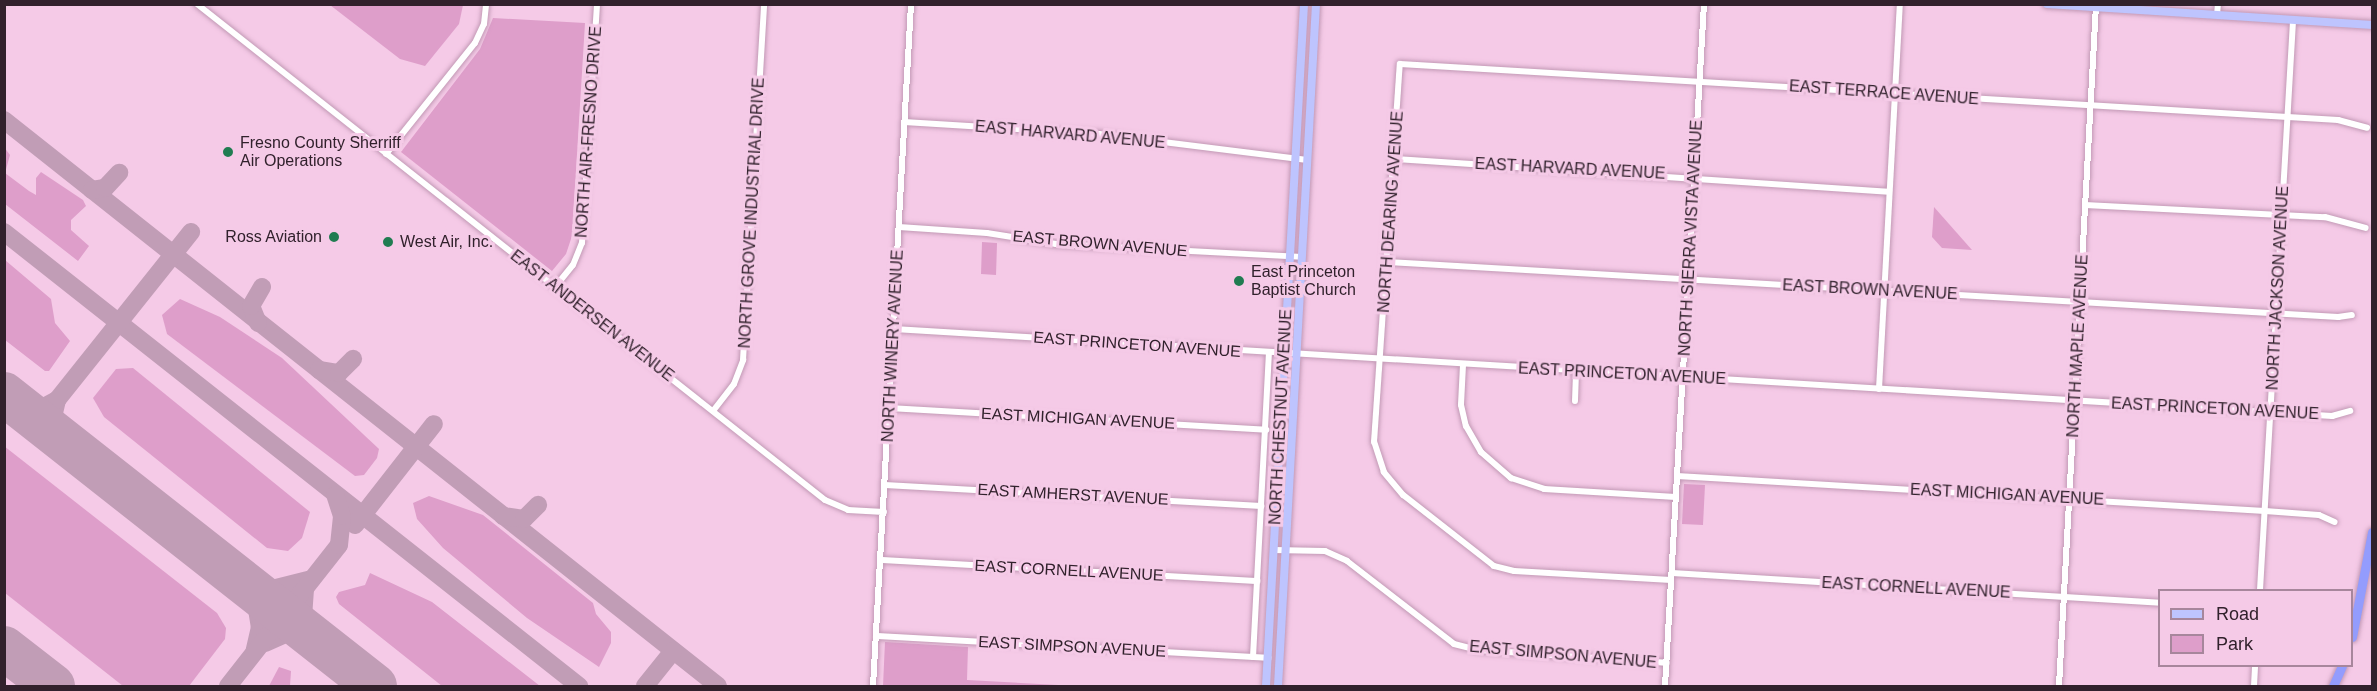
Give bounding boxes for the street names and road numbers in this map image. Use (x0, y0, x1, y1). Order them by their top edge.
street label: NORTH AIR-FRESNO DRIVE (572, 25, 606, 239)
street label: NORTH GROVE INDUSTRIAL DRIVE (735, 77, 769, 349)
street label: EAST TERRACE AVENUE (1788, 77, 1980, 109)
street label: NORTH DEARING AVENUE (1374, 110, 1408, 314)
street label: EAST HARVARD AVENUE (974, 117, 1166, 153)
street label: NORTH SIERRA VISTA AVENUE (1675, 118, 1707, 358)
street label: EAST HARVARD AVENUE (1474, 154, 1666, 184)
street label: NORTH JACKSON AVENUE (2263, 185, 2293, 391)
street label: EAST BROWN AVENUE (1011, 227, 1189, 261)
street label: EAST ANDERSEN AVENUE (506, 246, 678, 386)
street label: NORTH WINERY AVENUE (878, 249, 908, 443)
street label: NORTH MAPLE AVENUE (2064, 253, 2092, 439)
street label: EAST BROWN AVENUE (1781, 276, 1959, 304)
street label: NORTH CHESTNUT AVENUE (1266, 308, 1296, 526)
street label: EAST PRINCETON AVENUE (1032, 328, 1242, 362)
street label: EAST PRINCETON AVENUE (1517, 359, 1727, 389)
street label: EAST PRINCETON AVENUE (2110, 394, 2320, 424)
street label: EAST MICHIGAN AVENUE (980, 404, 1176, 434)
street label: EAST AMHERST AVENUE (976, 480, 1170, 510)
street label: EAST MICHIGAN AVENUE (1909, 480, 2105, 510)
street label: EAST CORNELL AVENUE (973, 556, 1165, 586)
street label: EAST CORNELL AVENUE (1820, 573, 2012, 603)
street label: EAST SIMPSON AVENUE (977, 632, 1167, 662)
street label: EAST SIMPSON AVENUE (1468, 637, 1658, 673)

